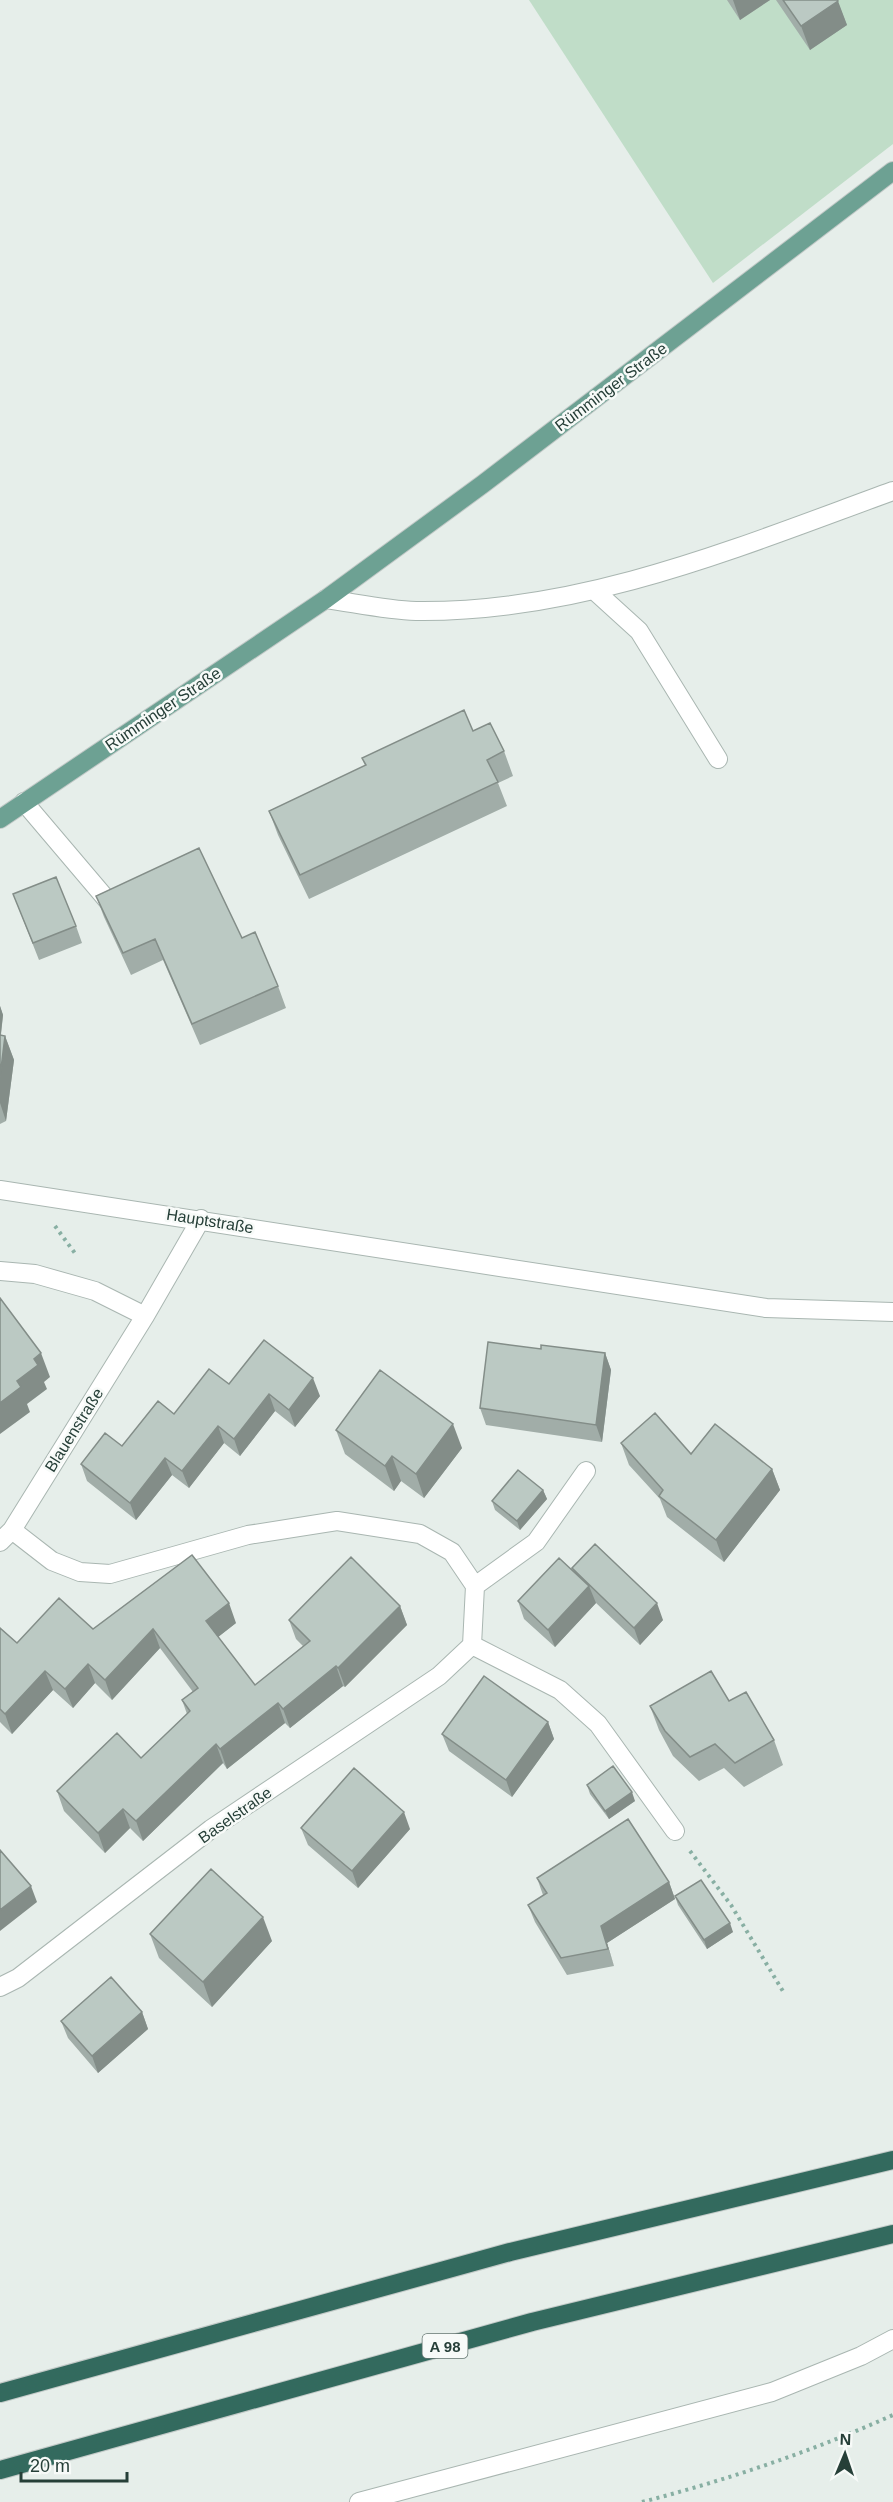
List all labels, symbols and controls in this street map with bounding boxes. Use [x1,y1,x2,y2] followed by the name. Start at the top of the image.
[552,339,670,434] street label: Rümminger Straße
[102,664,224,754] street label: Rümminger Straße
[165,1206,255,1236] street label: Hauptstraße
[42,1385,106,1475] street label: Blauenstraße
[195,1783,275,1846] street label: Baselstraße
[422,2334,468,2358] road number: A 98
[815,2424,875,2484] north arrow
[839,2431,852,2448] text: N
[21,2445,128,2483] scale bar
[30,2456,70,2476] text: 20 m

